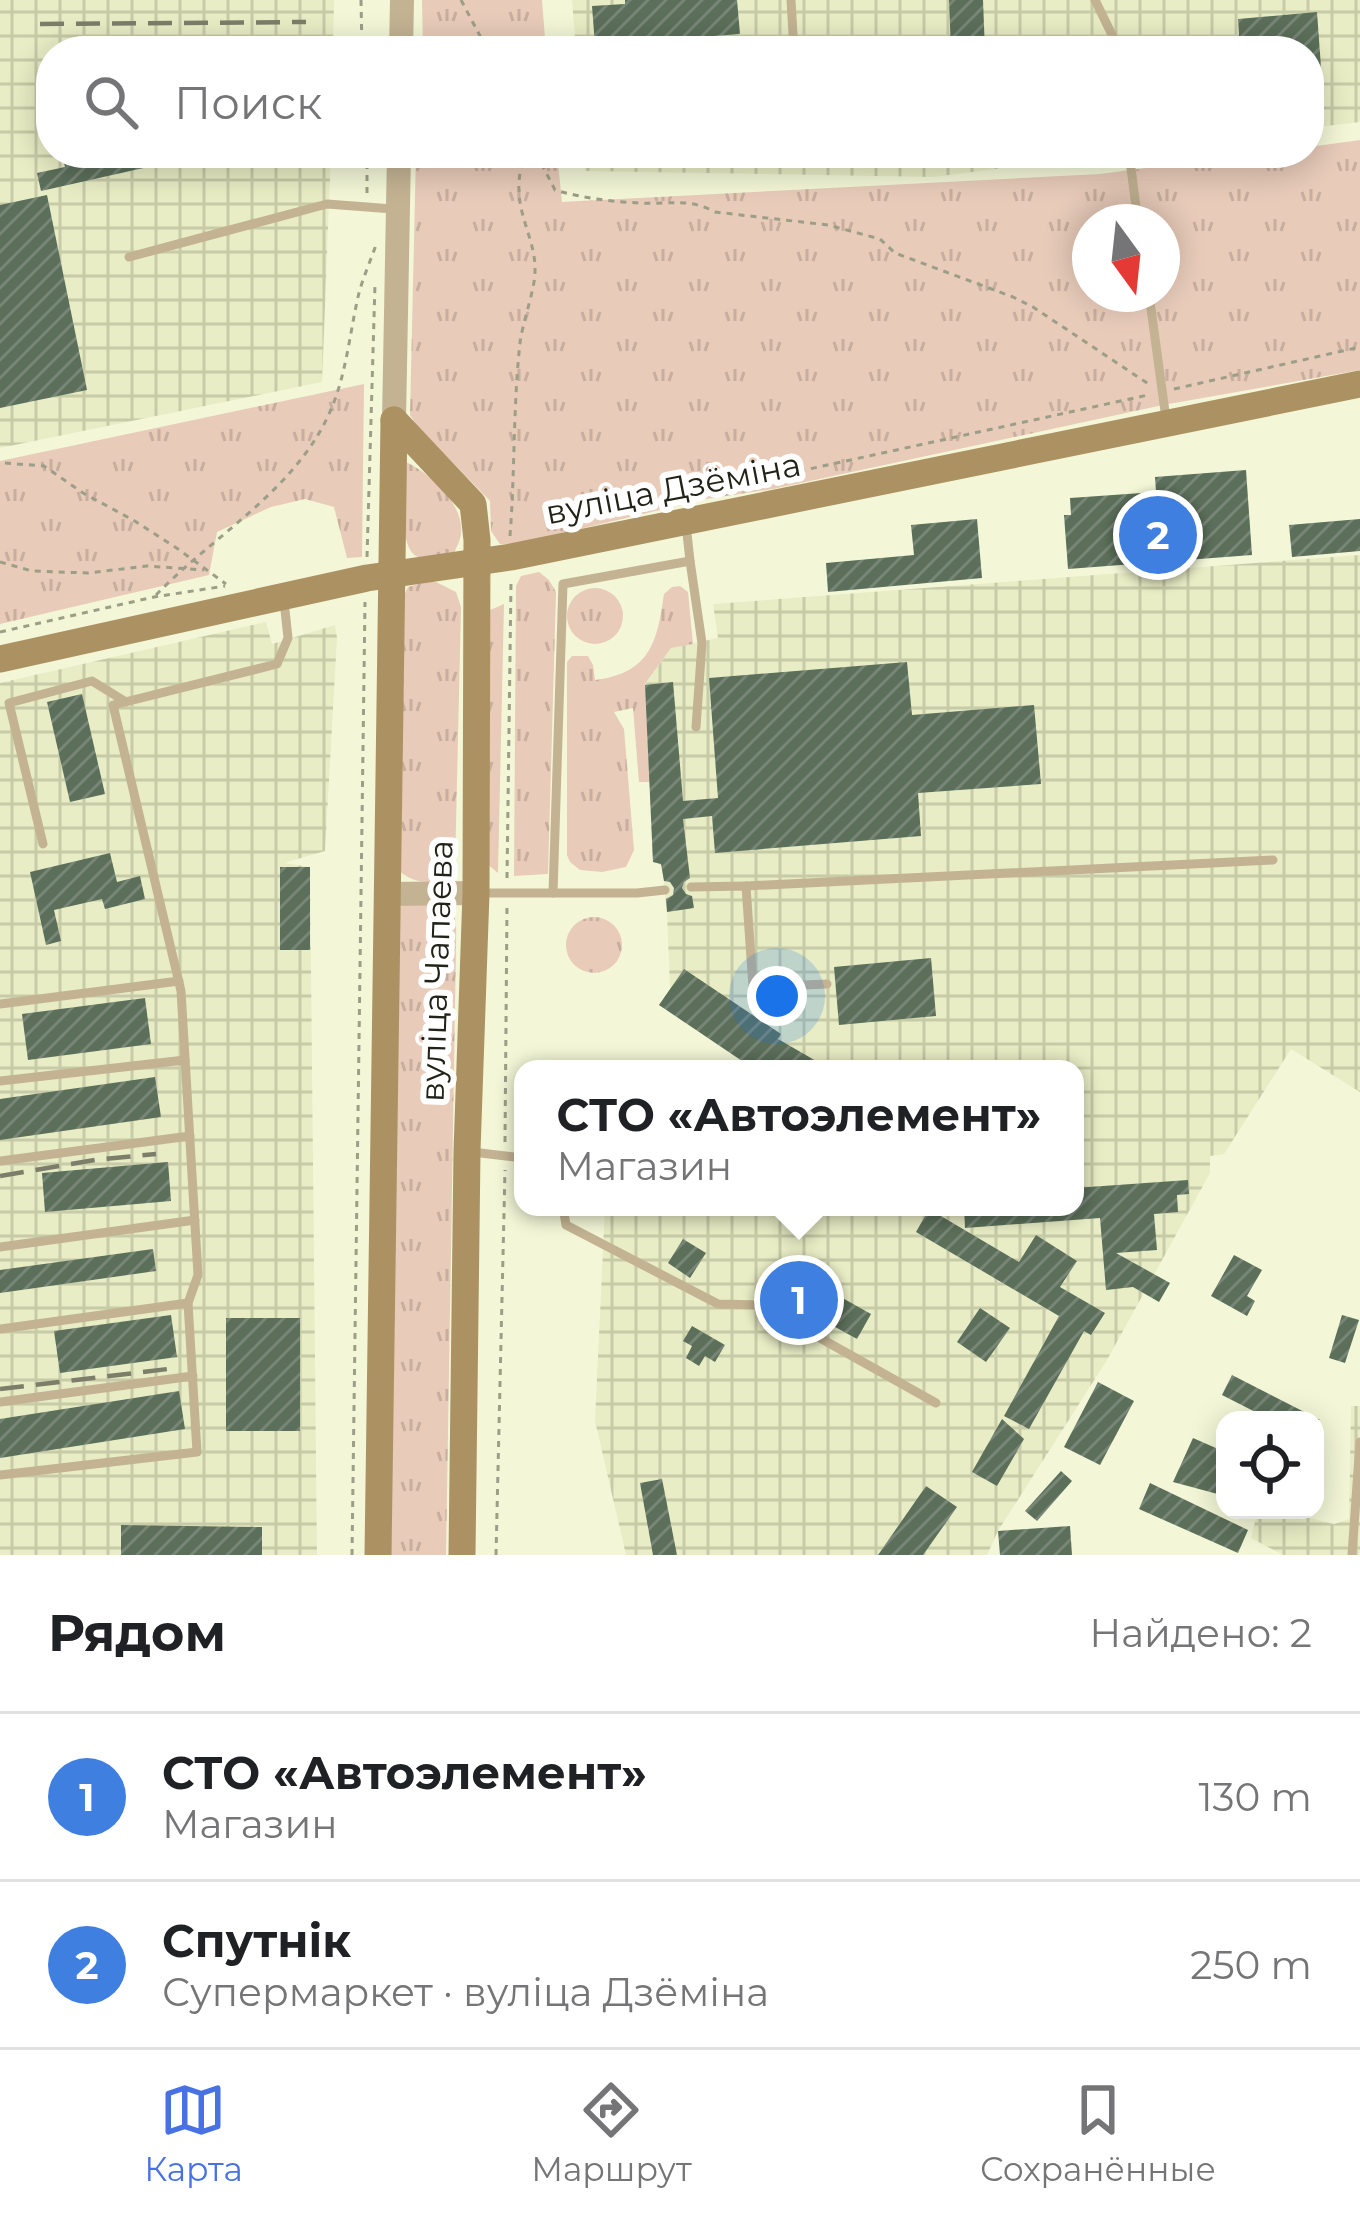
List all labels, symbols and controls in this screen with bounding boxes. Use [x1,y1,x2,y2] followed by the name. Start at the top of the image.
[36,36,1324,168] search box
[78,69,144,135] icon: search
[174,75,322,130] text: Поиск
[1072,204,1180,312] north arrow
[542,444,804,532] street label: вуліца Дзёміна
[1119,490,1197,580] pin: 2
[411,839,461,1103] street label: вуліца Чапаева
[747,966,807,1026] your location
[514,1060,1084,1216] popup
[557,1087,1041,1142] text: СТО «Автоэлемент»
[557,1142,732,1190] text: Магазин
[760,1255,838,1345] pin: 1
[1216,1411,1324,1519] map controls
[1216,1411,1324,1519] button: locate
[48,1602,226,1664] text: Рядом
[1089,1609,1312,1657] text: Найдено: 2
[162,1745,647,1800] text: СТО «Автоэлемент»
[79,1773,95,1821] text: 1
[1199,1773,1312,1821] text: 130 m
[162,1800,338,1848] text: Магазин
[162,1913,351,1968] text: Спутнік
[75,1941,99,1989] text: 2
[1190,1941,1312,1989] text: 250 m
[162,1968,769,2016] text: Супермаркет · вуліца Дзёміна
[144,2077,243,2189] tab: Карта
[531,2077,692,2189] tab: Маршрут
[980,2077,1216,2189] tab: Сохранённые

